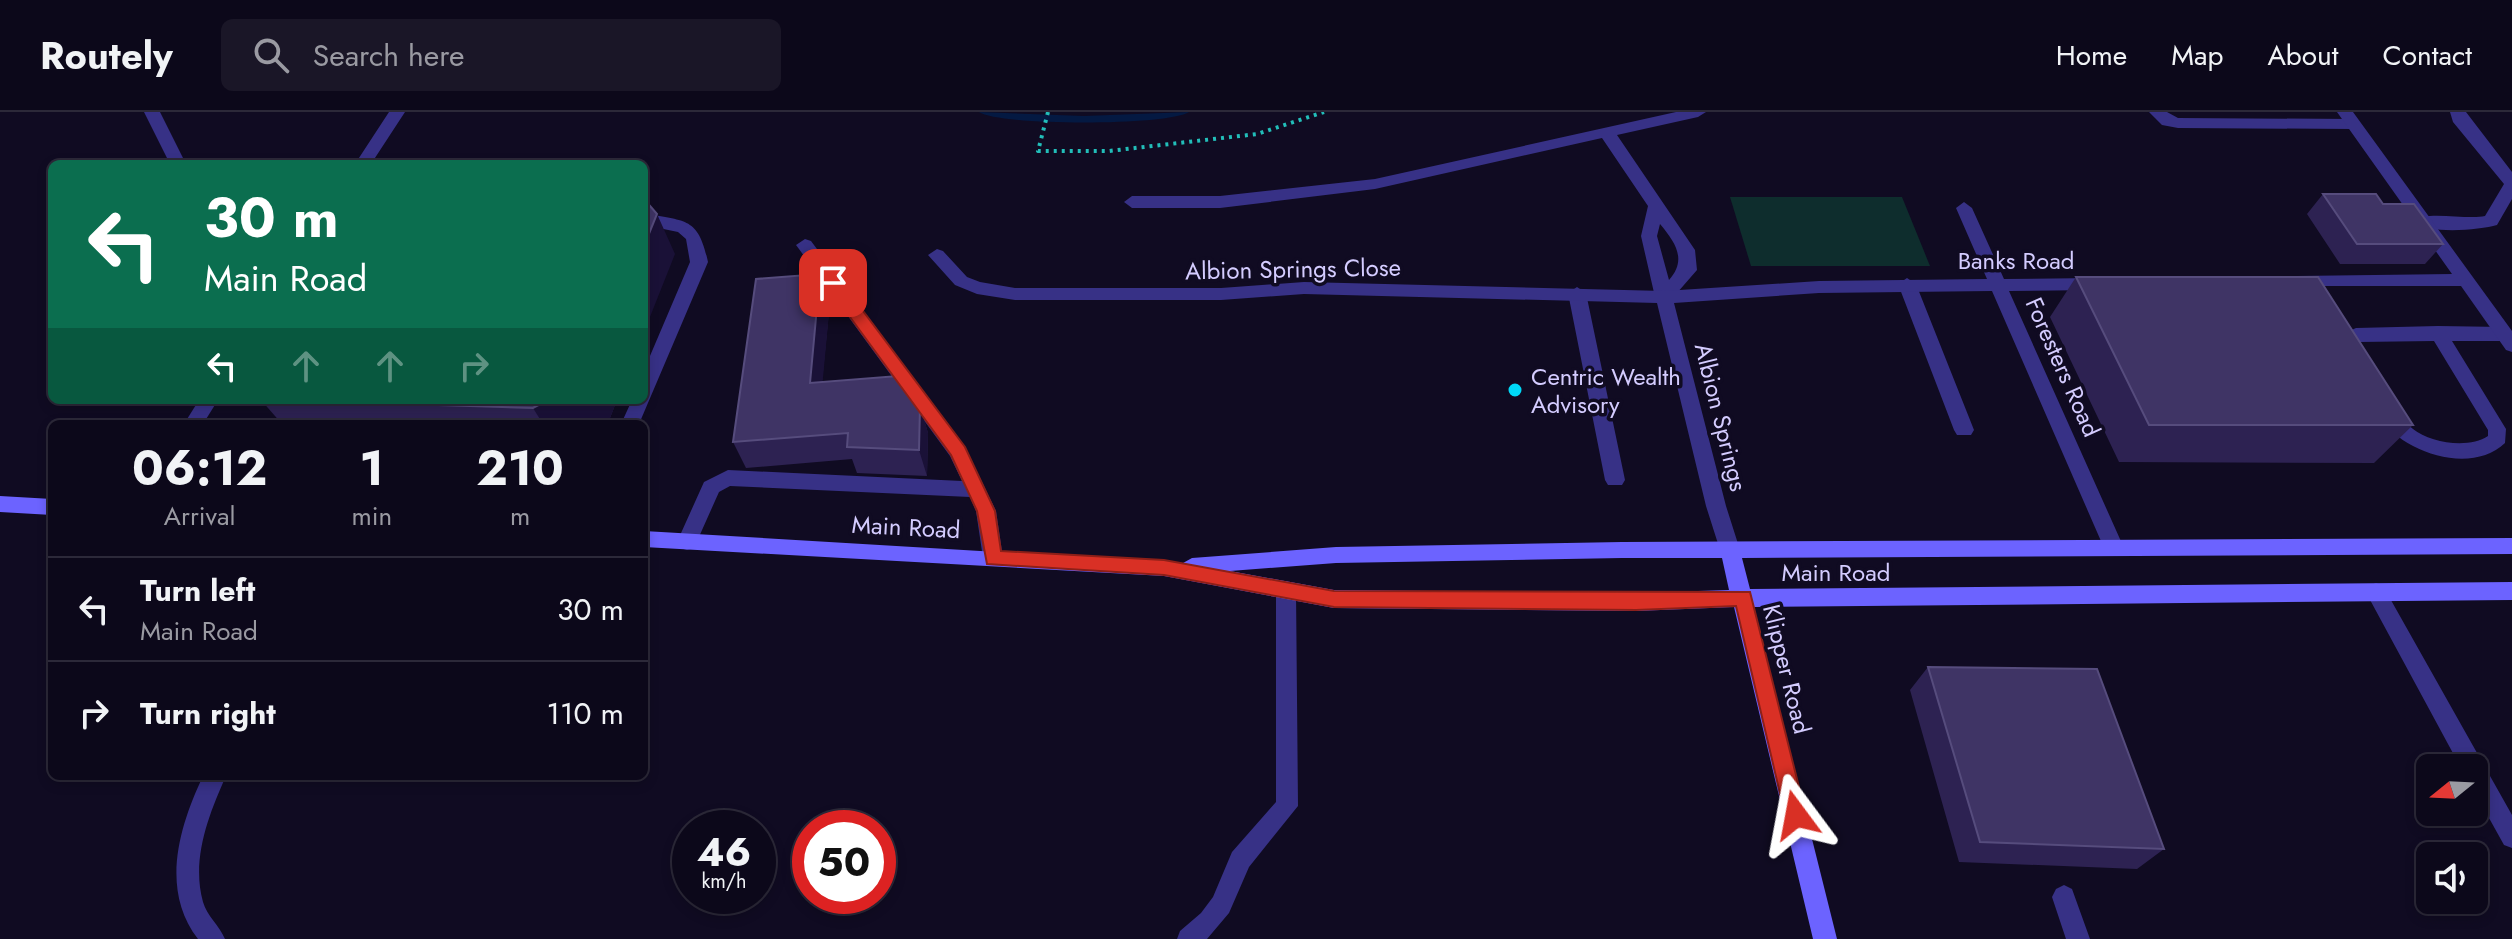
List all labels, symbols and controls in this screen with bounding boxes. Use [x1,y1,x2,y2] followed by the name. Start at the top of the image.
[221,19,781,91] search box
[40,28,173,83] text: Routely
[249,33,293,77] icon: search
[313,34,465,77] text: Search here
[2056,35,2127,76] text: Home
[2171,35,2223,76] text: Map
[2267,35,2339,76] text: About
[2383,35,2472,76] text: Contact
[204,177,339,258] text: 30 m
[72,192,176,296] icon: left
[1958,243,2074,278] street label: Banks Road
[799,249,867,317] pin
[1185,250,1401,288] street label: Albion Springs Close
[204,252,367,304] text: Main Road
[811,261,855,305] icon: arrive
[2017,292,2109,442] street label: Foresters Road
[1686,339,1756,495] street label: Albion Springs
[200,344,244,388] icon: left
[284,344,328,388] icon: ahead
[368,344,412,388] icon: ahead
[452,344,496,388] icon: right
[1531,359,1681,422] place label: Centric Wealth Advisory
[1506,381,1524,399] marker: Centric Wealth Advisory
[132,434,267,503] text: 06:12
[360,434,384,503] text: 1
[476,434,564,503] text: 210
[164,497,236,535] text: Arrival
[351,497,392,535] text: min
[510,497,530,535] text: m
[851,507,961,547] street label: Main Road
[1782,555,1890,590] street label: Main Road
[140,569,255,612] text: Turn left
[72,587,116,631] icon: left
[557,588,624,631] text: 30 m
[1754,601,1820,737] street label: Klipper Road
[140,612,258,650] text: Main Road
[72,691,116,735] icon: right
[140,692,276,735] text: Turn right
[547,692,624,735] text: 110 m
[2416,754,2488,826] north arrow
[2416,754,2488,914] map controls
[1754,773,1838,857] position arrow
[792,810,896,914] speed limit sign: 50
[697,823,751,881] text: 46
[2416,842,2488,914] button: sound
[701,867,747,896] text: km/h

